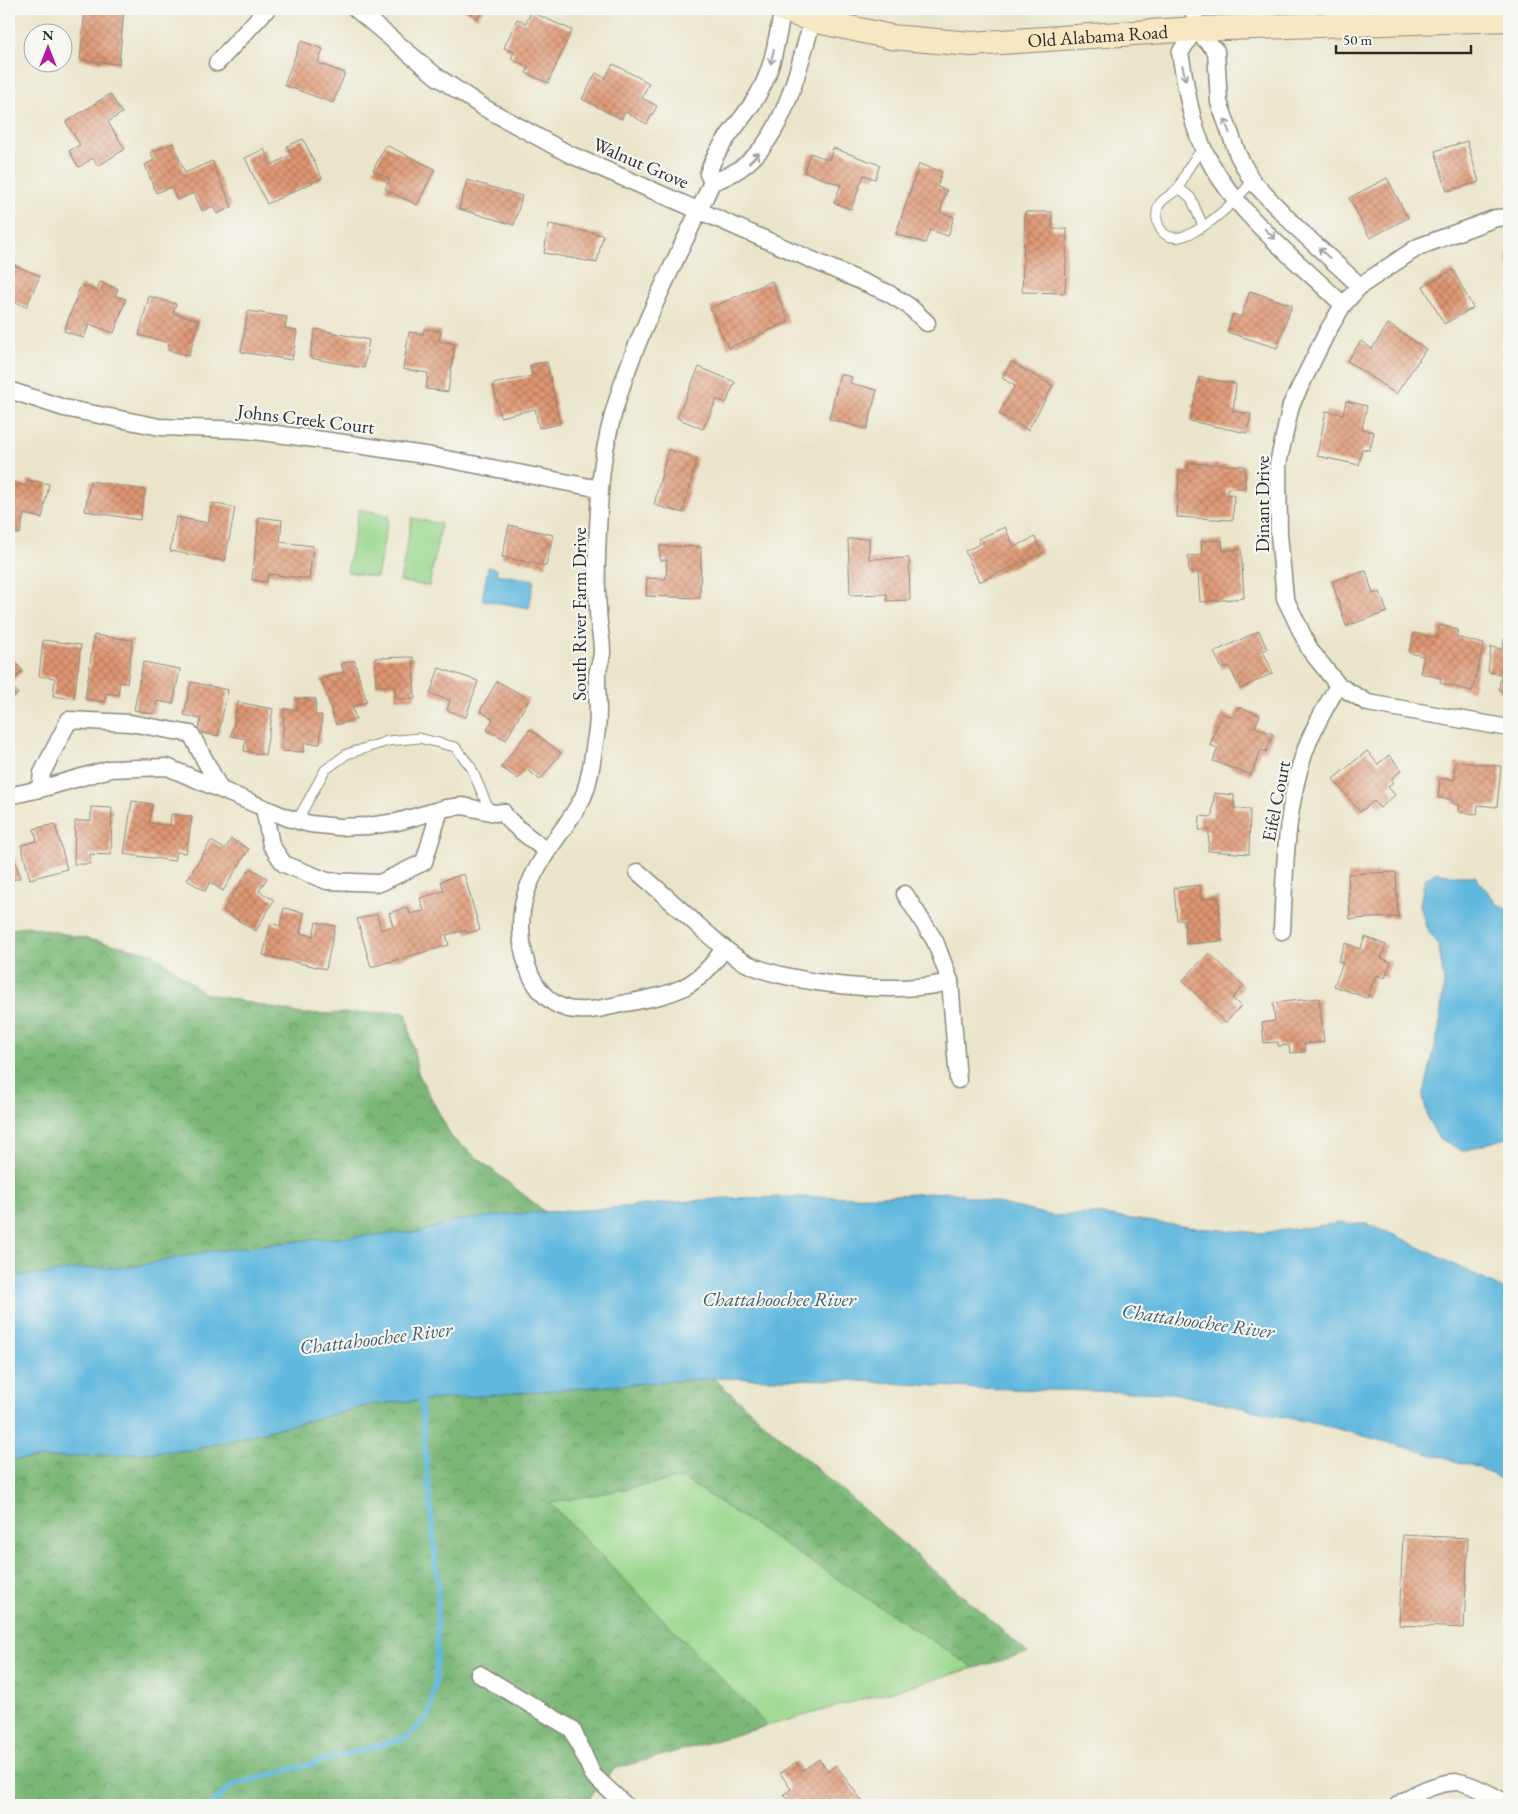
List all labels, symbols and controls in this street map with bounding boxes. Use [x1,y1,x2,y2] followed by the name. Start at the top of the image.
[1027,18,1169,53] street label: Old Alabama Road
[22,22,72,72] north arrow
[1336,22,1470,54] scale bar
[42,26,54,44] text: N
[1343,30,1372,49] text: 50 m
[767,49,776,65] one-way arrow
[1180,65,1189,81] one-way arrow
[1222,119,1231,134] one-way arrow
[589,132,693,194] street label: Walnut Grove
[747,152,760,164] one-way arrow
[1264,228,1276,240] one-way arrow
[1318,247,1331,259] one-way arrow
[234,398,376,440] street label: Johns Creek Court
[1250,456,1275,552] street label: Dinant Drive
[567,527,592,701] street label: South River Farm Drive
[1256,758,1296,844] street label: Eifel Court
[702,1286,857,1312] water label: Chattahoochee River
[1120,1297,1277,1345] water label: Chattahoochee River
[298,1316,455,1360] water label: Chattahoochee River

